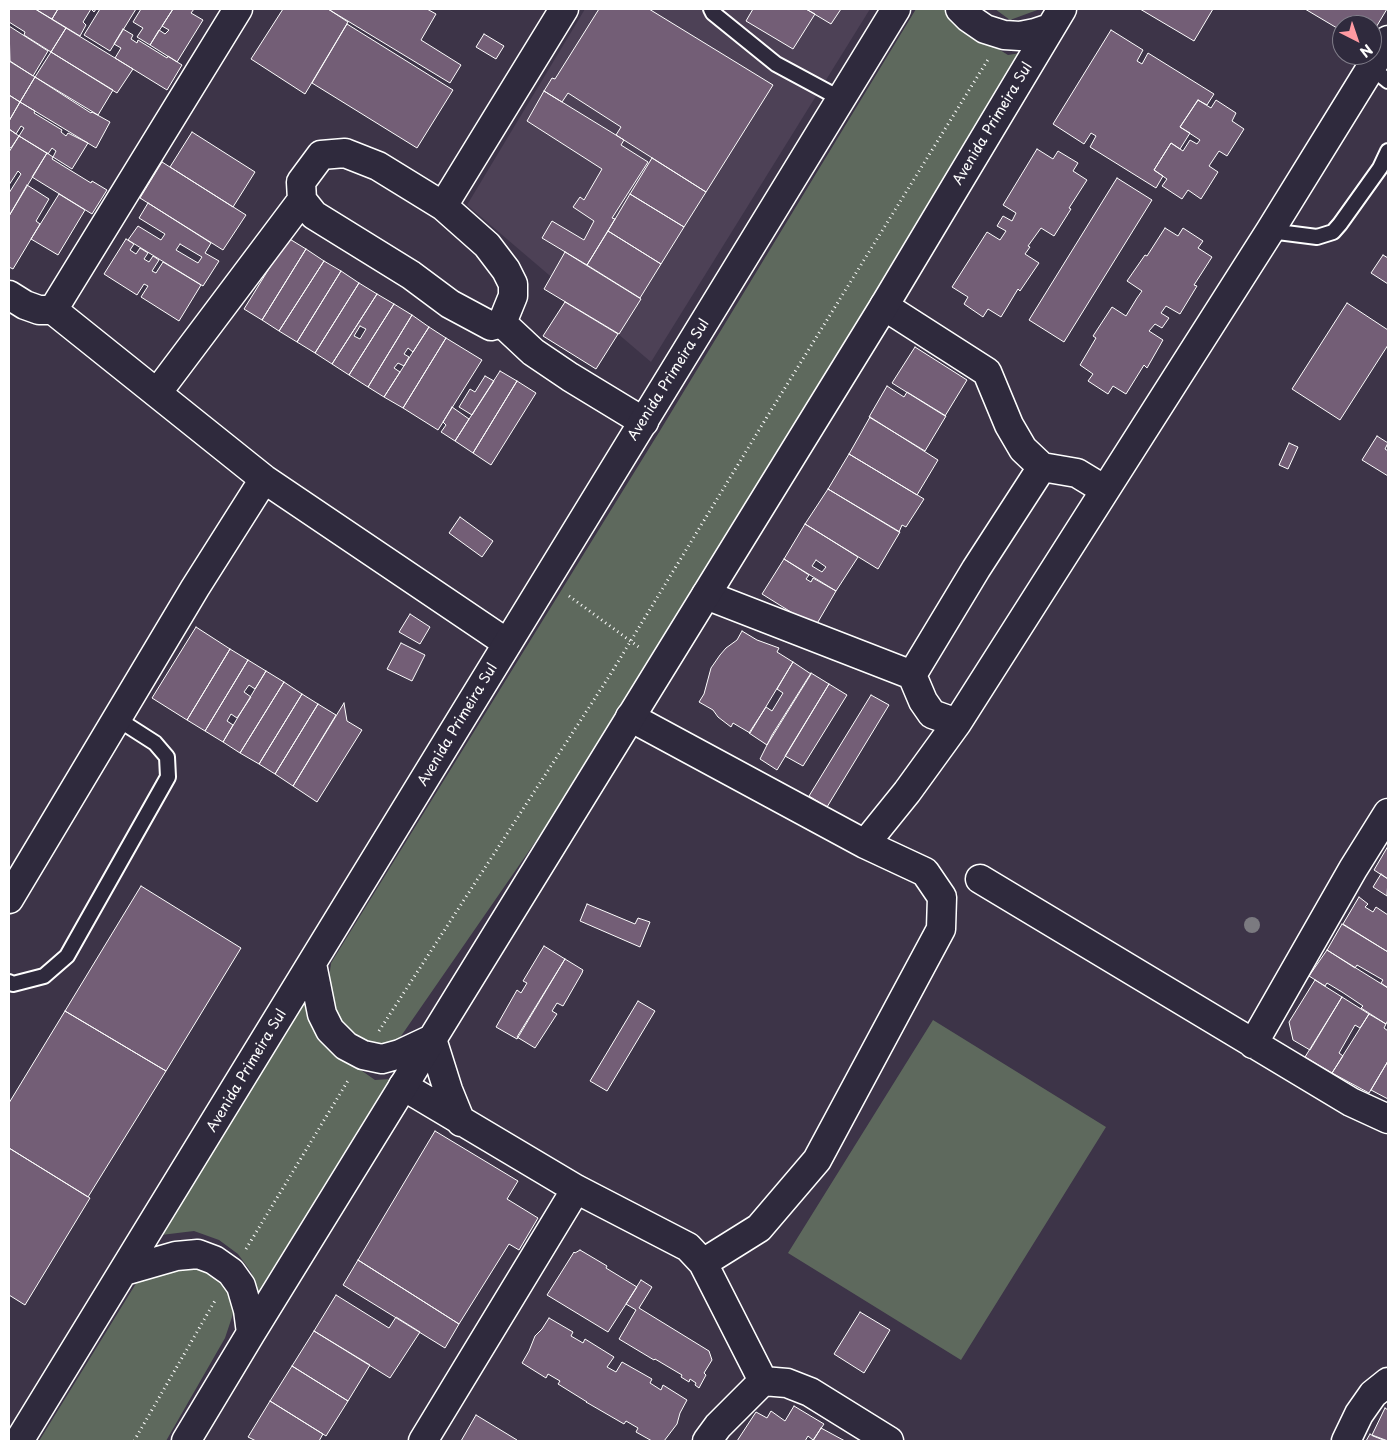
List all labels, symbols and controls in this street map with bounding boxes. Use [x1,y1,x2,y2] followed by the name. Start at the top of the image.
[1332,15,1382,65] north arrow
[1355,39,1378,63] text: N
[950,60,1036,188] street label: Avenida Primeira Sul
[625,316,713,444] street label: Avenida Primeira Sul
[415,661,501,789] street label: Avenida Primeira Sul
[204,1007,290,1135] street label: Avenida Primeira Sul

